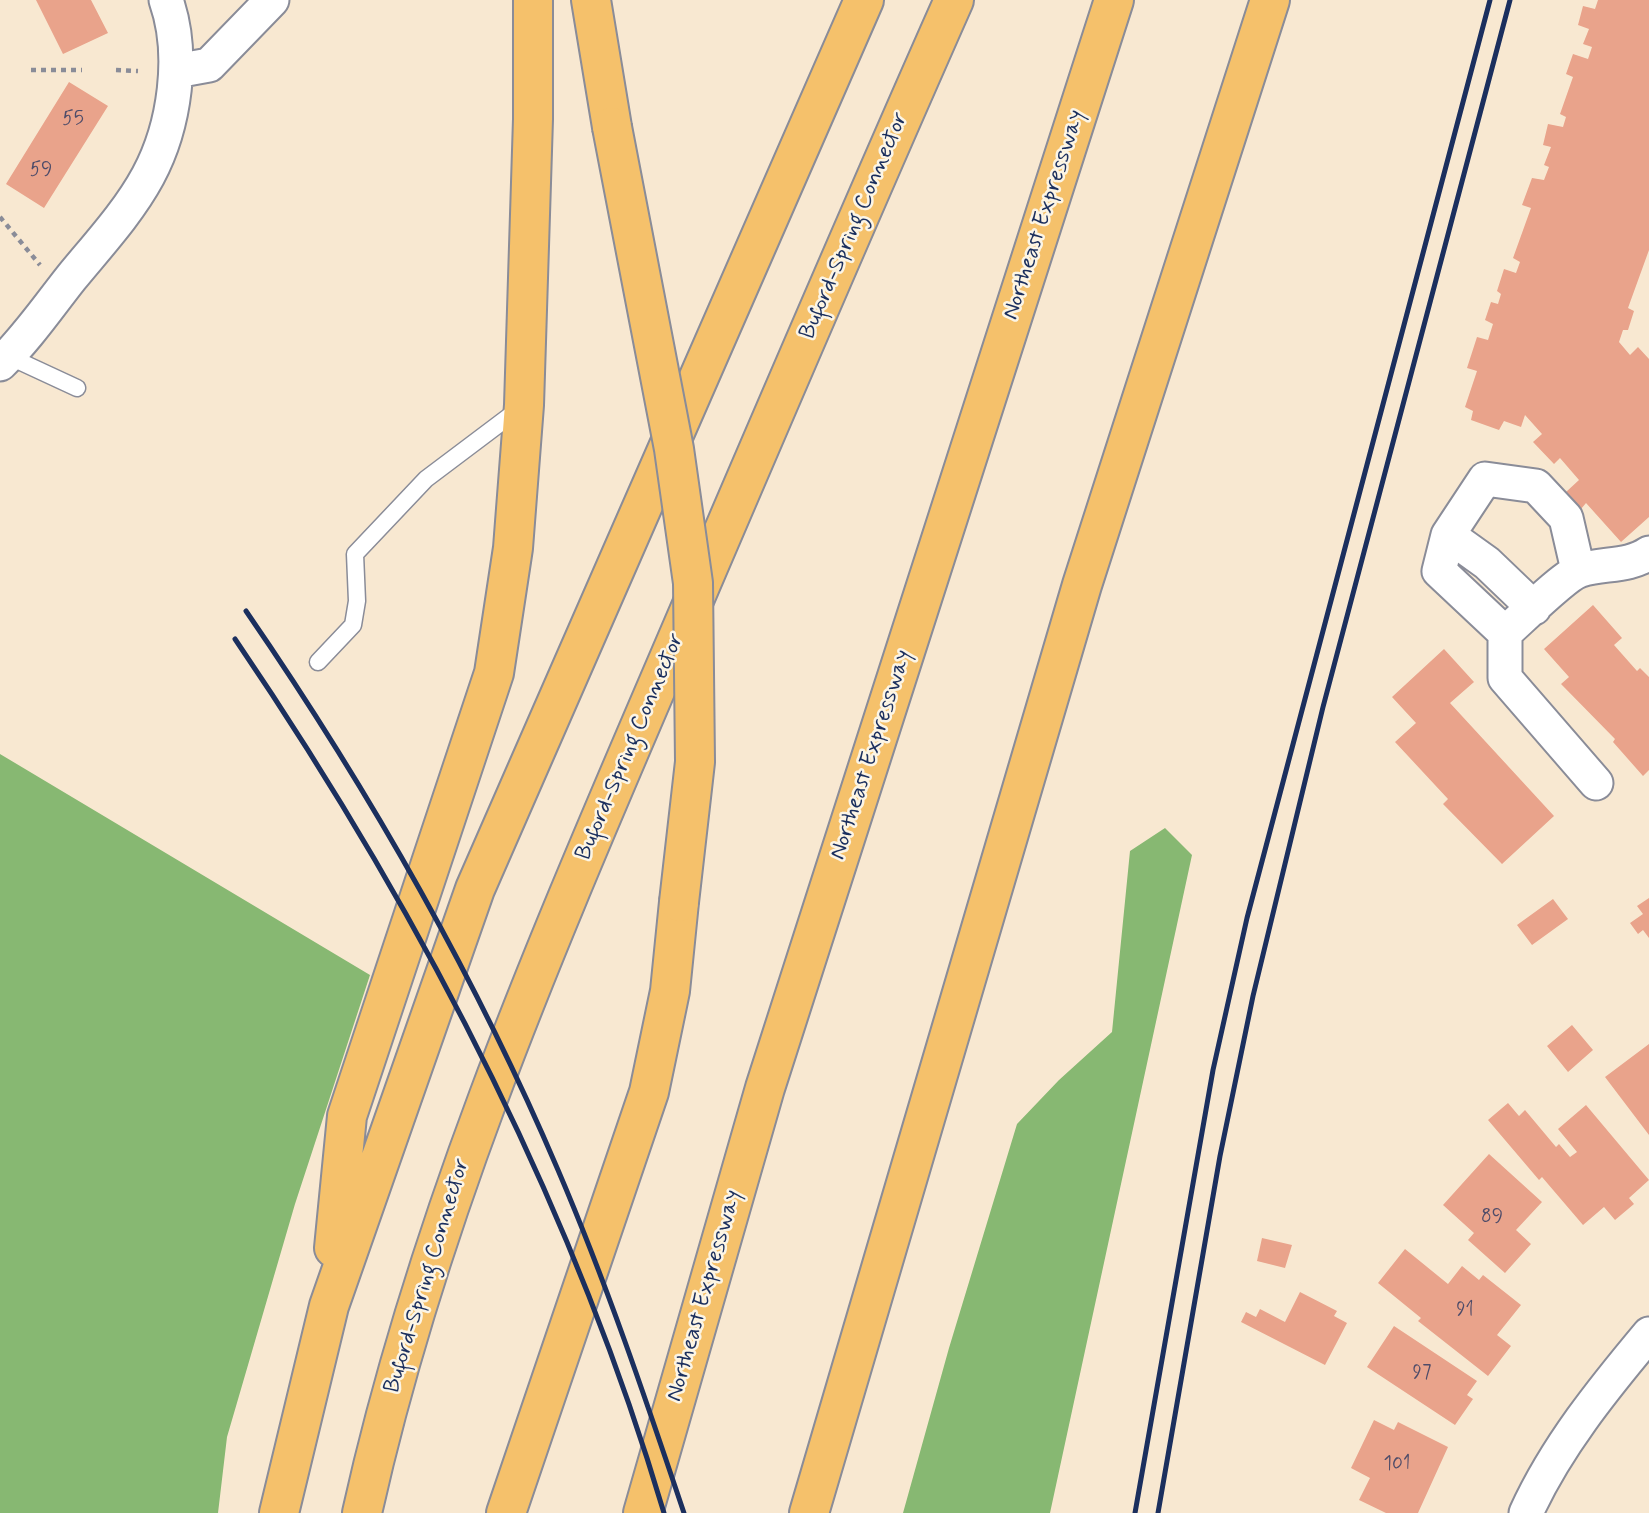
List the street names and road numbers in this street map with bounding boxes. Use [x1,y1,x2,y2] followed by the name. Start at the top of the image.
[998,107,1092,323] street label: Northeast Expressway
[795,108,915,344] street label: Buford-Spring Connector
[571,629,691,865] street label: Buford-Spring Connector
[825,647,919,863] street label: Northeast Expressway
[379,1155,477,1397] street label: Buford-Spring Connector
[662,1187,748,1405] street label: Northeast Expressway

